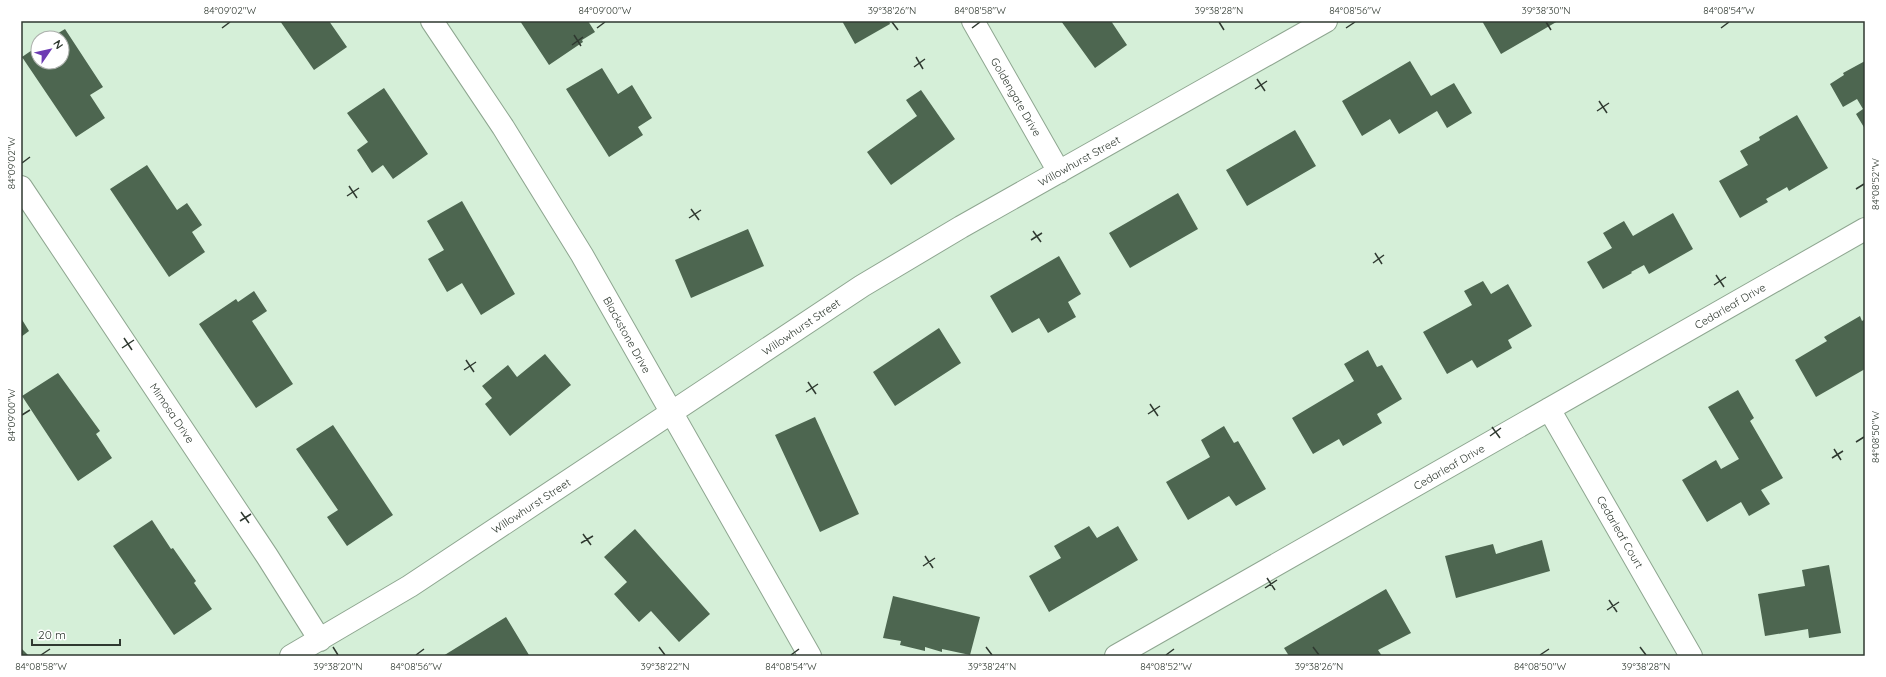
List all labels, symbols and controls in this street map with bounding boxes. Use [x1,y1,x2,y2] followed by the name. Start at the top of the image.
[204,4,257,17] text: 84°09'02"W
[579,4,632,17] text: 84°09'00"W
[868,4,916,17] text: 39°38'26"N
[954,4,1006,17] text: 84°08'58"W
[1195,4,1243,17] text: 39°38'28"N
[1329,4,1381,17] text: 84°08'56"W
[1521,4,1571,17] text: 39°38'30"N
[1703,4,1755,17] text: 84°08'54"W
[30,30,70,70] north arrow
[50,37,66,52] text: N
[988,55,1044,139] street label: Goldengate Drive
[1036,133,1123,189] street label: Willowhurst Street
[5,136,18,189] text: 84°09'02"W
[1869,158,1882,210] text: 84°08'52"W
[1692,280,1768,332] street label: Cedarleaf Drive
[600,294,654,376] street label: Blackstone Drive
[759,295,843,358] street label: Willowhurst Street
[147,380,197,446] street label: Mimosa Drive
[5,388,18,441] text: 84°09'00"W
[1869,411,1882,463] text: 84°08'50"W
[1411,441,1487,493] street label: Cedarleaf Drive
[489,475,573,537] street label: Willowhurst Street
[1594,493,1647,571] street label: Cedarleaf Court
[32,621,120,647] scale bar
[38,627,66,642] text: 20 m
[15,660,67,673] text: 84°08'58"W
[313,660,363,673] text: 39°38'20"N
[390,660,442,673] text: 84°08'56"W
[641,660,689,673] text: 39°38'22"N
[765,660,817,673] text: 84°08'54"W
[968,660,1016,673] text: 39°38'24"N
[1140,660,1192,673] text: 84°08'52"W
[1295,660,1343,673] text: 39°38'26"N
[1514,660,1566,673] text: 84°08'50"W
[1622,660,1670,673] text: 39°38'28"N

